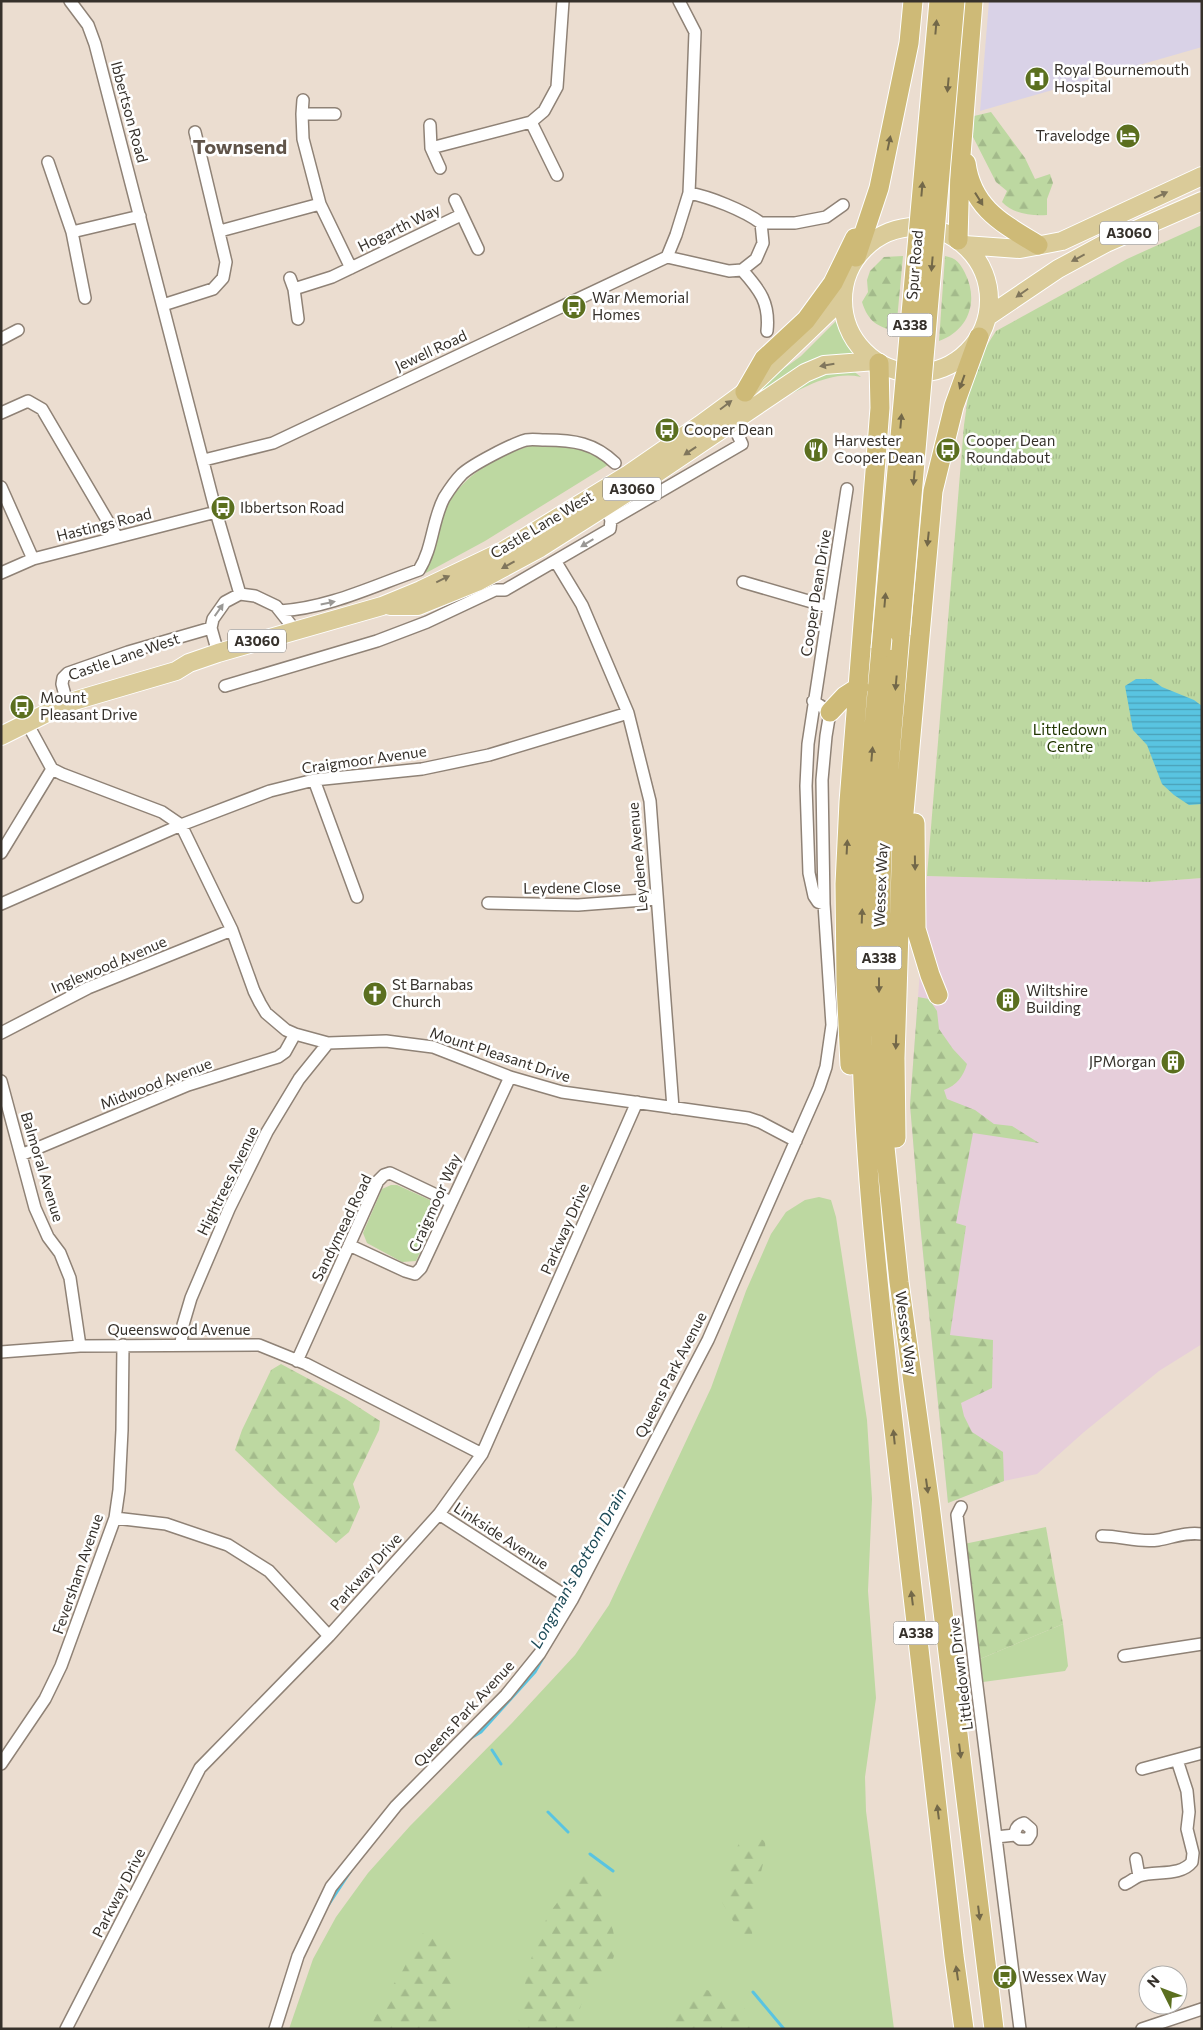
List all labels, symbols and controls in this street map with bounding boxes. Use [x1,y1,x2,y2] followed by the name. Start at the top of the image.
[932,19,940,35] one-way arrow
[108,59,152,164] street label: Ibbertson Road
[1054,60,1189,95] place label: Royal Bournemouth Hospital
[1024,66,1050,92] hospital icon: Royal Bournemouth Hospital
[944,77,952,93] one-way arrow
[1115,123,1141,149] hotel icon: Travelodge
[1035,126,1110,144] place label: Travelodge
[193,134,287,158] district label: Townsend
[885,135,893,151] one-way arrow
[918,181,926,197] one-way arrow
[1153,191,1168,199] one-way arrow
[975,193,984,206] one-way arrow
[354,199,443,255] street label: Hogarth Way
[1100,222,1158,244] road number: A3060
[902,229,926,301] street label: Spur Road
[1071,254,1085,262] one-way arrow
[928,256,936,272] one-way arrow
[592,288,689,323] place label: War Memorial Homes
[1015,288,1029,298] one-way arrow
[561,294,587,320] bus stop icon: War Memorial Homes
[888,314,932,336] road number: A338
[392,326,469,375] street label: Jewell Road
[819,362,835,370] one-way arrow
[958,375,965,390] one-way arrow
[719,400,732,411] one-way arrow
[897,413,905,429] one-way arrow
[654,417,680,443] bus stop icon: Cooper Dean
[684,420,773,438] place label: Cooper Dean
[834,431,923,466] place label: Harvester Cooper Dean
[966,431,1055,466] place label: Cooper Dean Roundabout
[803,437,829,463] restaurant icon: Harvester Cooper Dean
[935,437,961,463] bus stop icon: Cooper Dean Roundabout
[683,446,697,455] one-way arrow
[909,470,917,486] one-way arrow
[603,478,661,500] road number: A3060
[487,486,596,562] street label: Castle Lane West
[210,495,236,521] bus stop icon: Ibbertson Road
[240,498,344,516] place label: Ibbertson Road
[54,504,153,545] street label: Hastings Road
[796,528,834,658] street label: Cooper Dean Drive
[924,531,932,547] one-way arrow
[580,539,593,548] one-way arrow
[502,561,515,570] one-way arrow
[436,575,450,583] one-way arrow
[881,592,889,608] one-way arrow
[321,599,336,607] one-way arrow
[214,604,224,617] one-way arrow
[66,629,182,684] street label: Castle Lane West
[228,630,286,652] road number: A3060
[892,675,900,691] one-way arrow
[40,688,138,723] place label: Mount Pleasant Drive
[9,694,35,720] bus stop icon: Mount Pleasant Drive
[1033,720,1107,755] park label: Littledown Centre
[300,741,428,777] street label: Craigmoor Avenue
[868,745,876,761] one-way arrow
[623,802,651,913] street label: Leydene Avenue
[844,839,852,855] one-way arrow
[870,842,890,928] street label: Wessex Way
[912,855,920,871] one-way arrow
[523,877,621,897] street label: Leydene Close
[859,907,867,923] one-way arrow
[48,932,169,997] street label: Inglewood Avenue
[856,946,902,970] road number: A338
[392,975,473,1010] place label: St Barnabas Church
[875,977,883,993] one-way arrow
[362,981,388,1007] church icon: St Barnabas Church
[1026,981,1088,1016] place label: Wiltshire Building
[995,987,1021,1013] building icon: Wiltshire Building
[428,1023,573,1085] street label: Mount Pleasant Drive
[892,1034,900,1050] one-way arrow
[1160,1049,1186,1075] building icon: JPMorgan
[1089,1052,1156,1070] place label: JPMorgan
[97,1053,214,1113] street label: Midwood Avenue
[18,1110,68,1224] street label: Balmoral Avenue
[193,1123,261,1238] street label: Hightrees Avenue
[404,1150,464,1255] street label: Craigmoor Way
[307,1171,375,1284] street label: Sandymead Road
[536,1180,592,1277] street label: Parkway Drive
[892,1290,922,1376] street label: Wessex Way
[631,1308,710,1441] street label: Queens Park Avenue
[108,1320,251,1338] street label: Queenswood Avenue
[890,1428,898,1444] one-way arrow
[924,1478,932,1494] one-way arrow
[525,1484,630,1651] water label: Longman's Bottom Drain
[451,1498,552,1573] street label: Linkside Avenue
[48,1511,106,1636] street label: Feversham Avenue
[326,1529,405,1614] street label: Parkway Drive
[908,1590,916,1606] one-way arrow
[944,1617,976,1732] street label: Littledown Drive
[894,1622,938,1645] road number: A338
[409,1656,517,1770] street label: Queens Park Avenue
[956,1744,964,1760] one-way arrow
[934,1803,942,1819] one-way arrow
[88,1845,148,1940] street label: Parkway Drive
[976,1905,984,1921] one-way arrow
[992,1964,1018,1990] bus stop icon: Wessex Way
[952,1965,960,1981] one-way arrow
[1138,1965,1188,2015] north arrow
[1022,1967,1107,1985] place label: Wessex Way
[1143,1971,1163,1991] text: N

